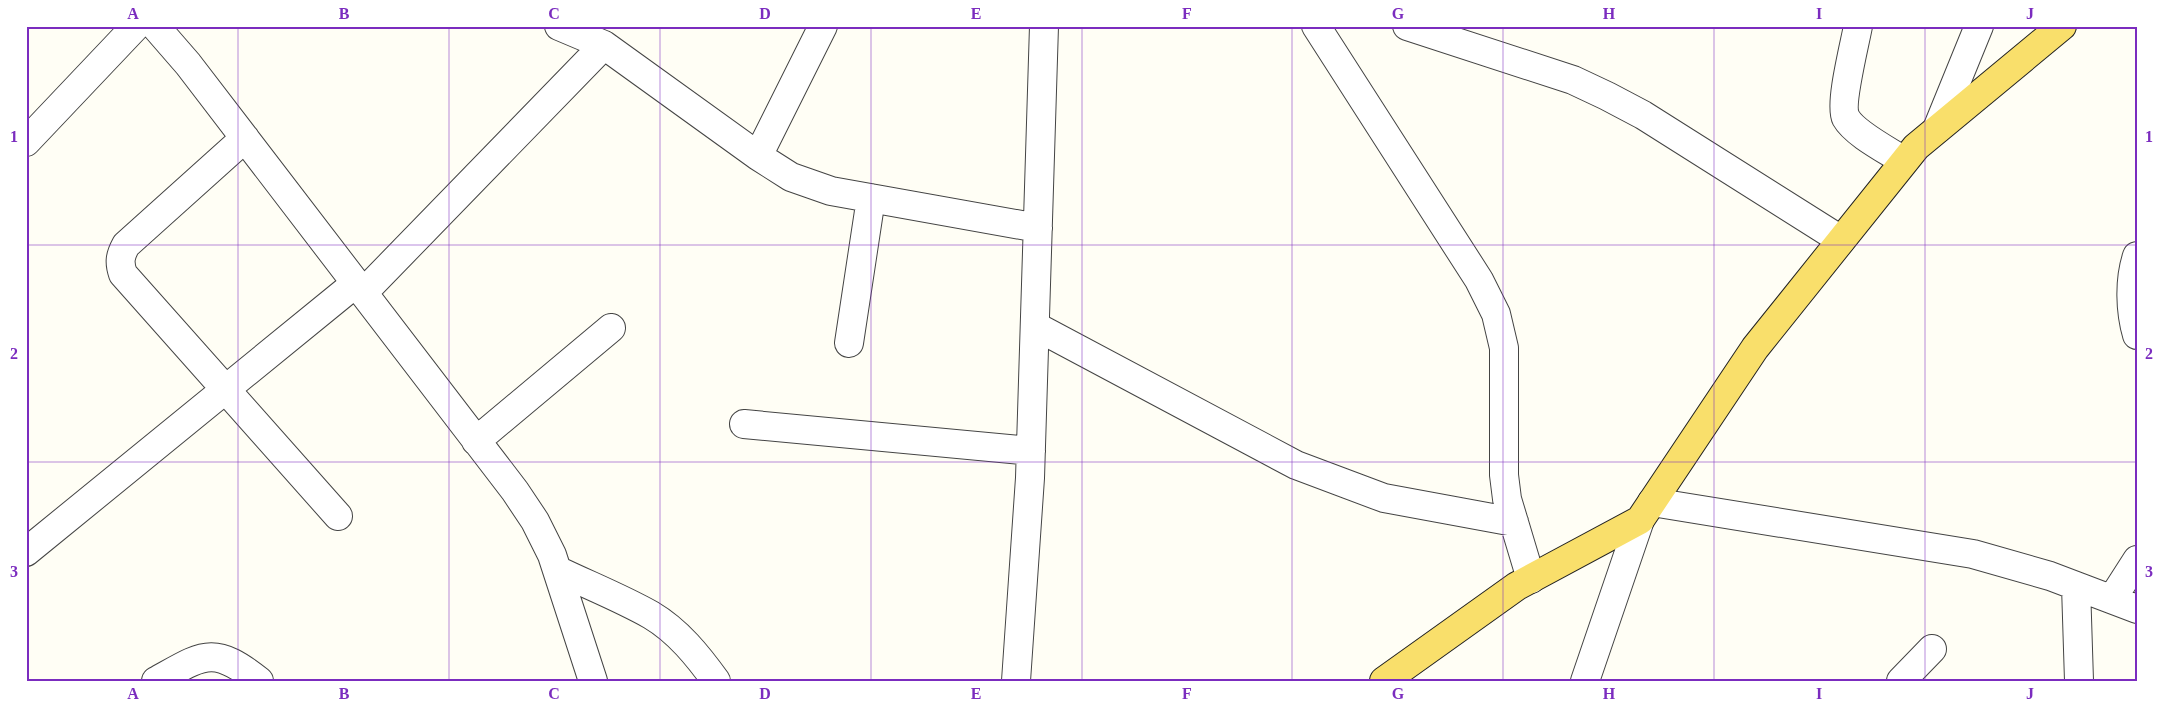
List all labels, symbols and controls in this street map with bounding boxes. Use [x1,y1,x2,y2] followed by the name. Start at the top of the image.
[127,5,139,22] text: A
[339,5,350,22] text: B
[548,5,560,22] text: C
[759,5,771,22] text: D
[971,5,981,22] text: E
[1182,5,1192,22] text: F
[1392,5,1405,22] text: G
[1603,5,1616,22] text: H
[1816,5,1822,22] text: I
[2026,5,2034,22] text: J
[10,128,18,145] text: 1
[2145,128,2153,145] text: 1
[10,345,18,362] text: 2
[2145,345,2153,362] text: 2
[10,563,18,580] text: 3
[2145,563,2153,580] text: 3
[127,685,139,702] text: A
[339,685,350,702] text: B
[548,685,560,702] text: C
[759,685,771,702] text: D
[971,685,981,702] text: E
[1182,685,1192,702] text: F
[1392,685,1405,702] text: G
[1603,685,1616,702] text: H
[1816,685,1822,702] text: I
[2026,685,2034,702] text: J

